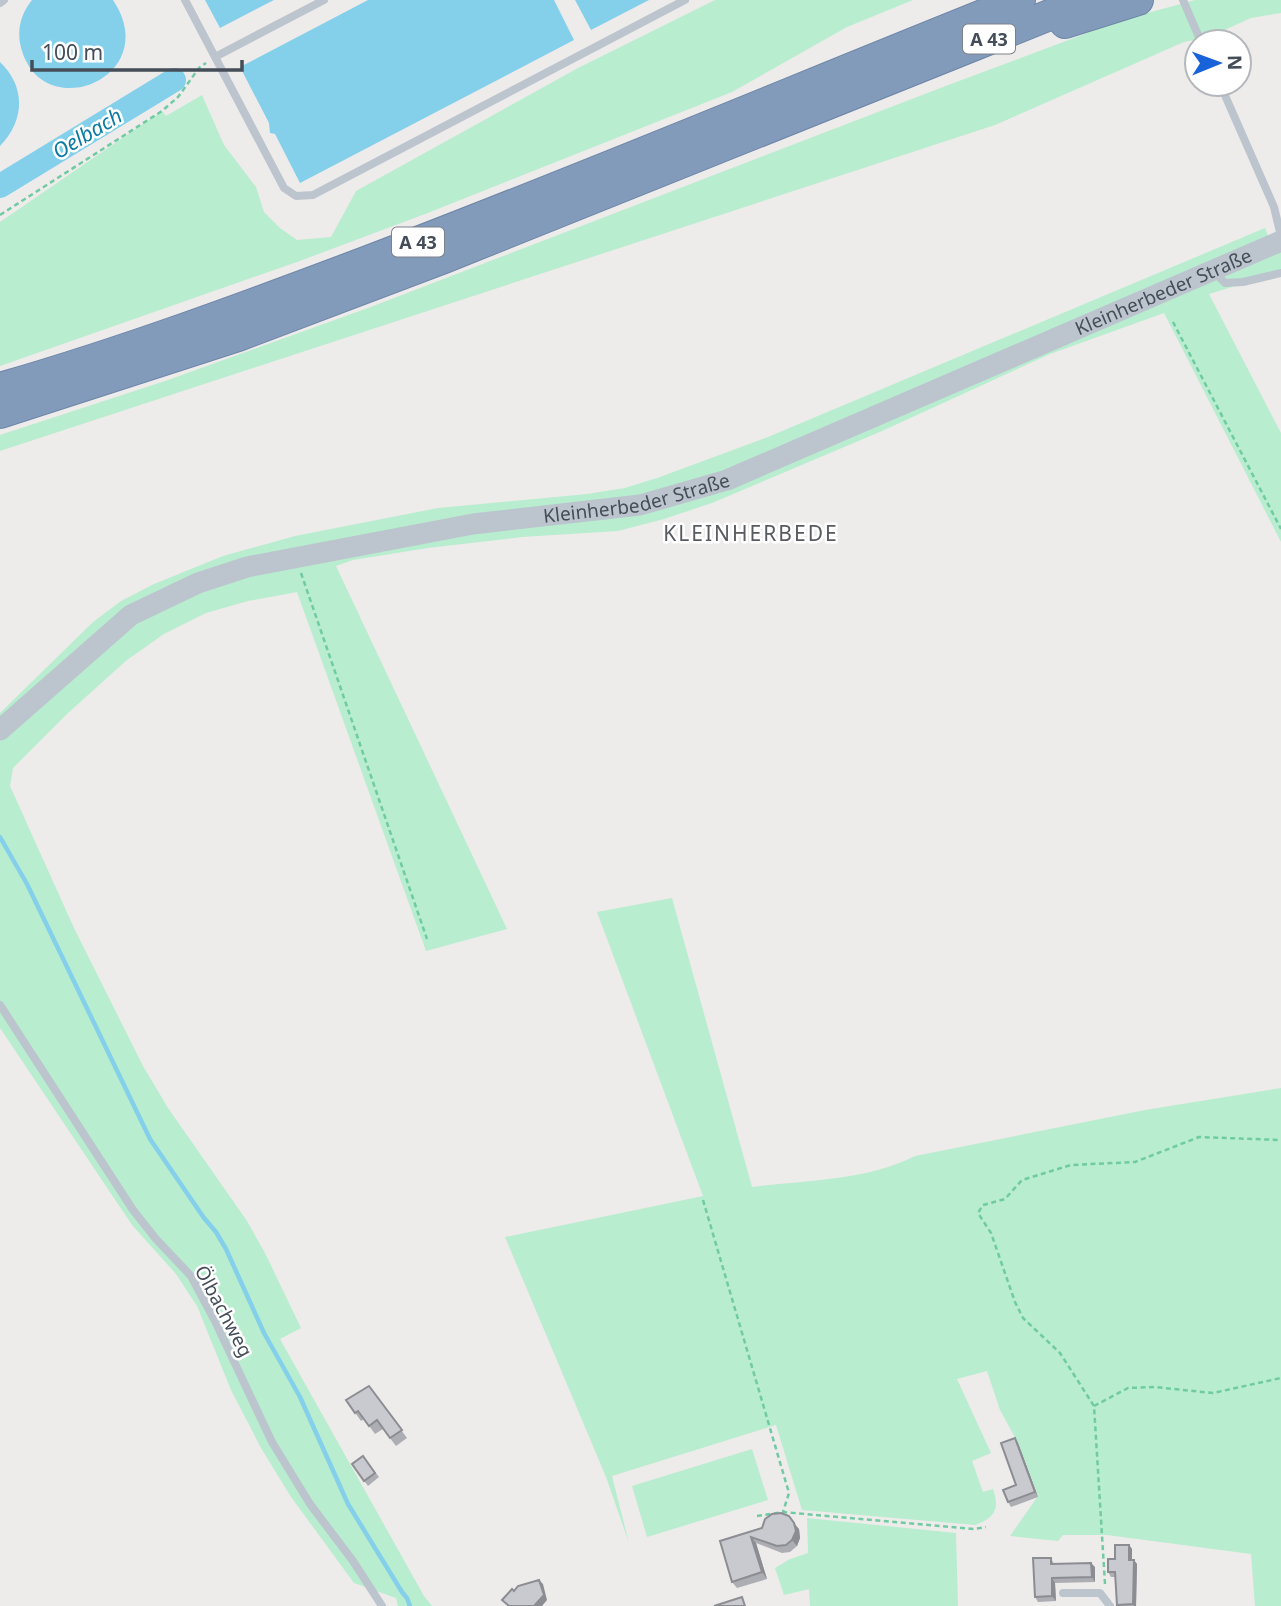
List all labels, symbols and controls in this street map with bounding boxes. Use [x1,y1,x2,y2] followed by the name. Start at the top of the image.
[963,24,1015,54] road number: A 43
[32,28,242,72] scale bar
[1183,28,1253,98] north arrow
[42,38,103,66] text: 100 m
[1222,55,1248,71] text: N
[47,101,127,165] water label: Oelbach
[392,228,444,256] road number: A 43
[1071,242,1256,341] street label: Kleinherbeder Straße
[542,467,733,529] street label: Kleinherbeder Straße
[663,519,839,547] district label: KLEINHERBEDE
[189,1261,259,1361] street label: Ölbachweg

